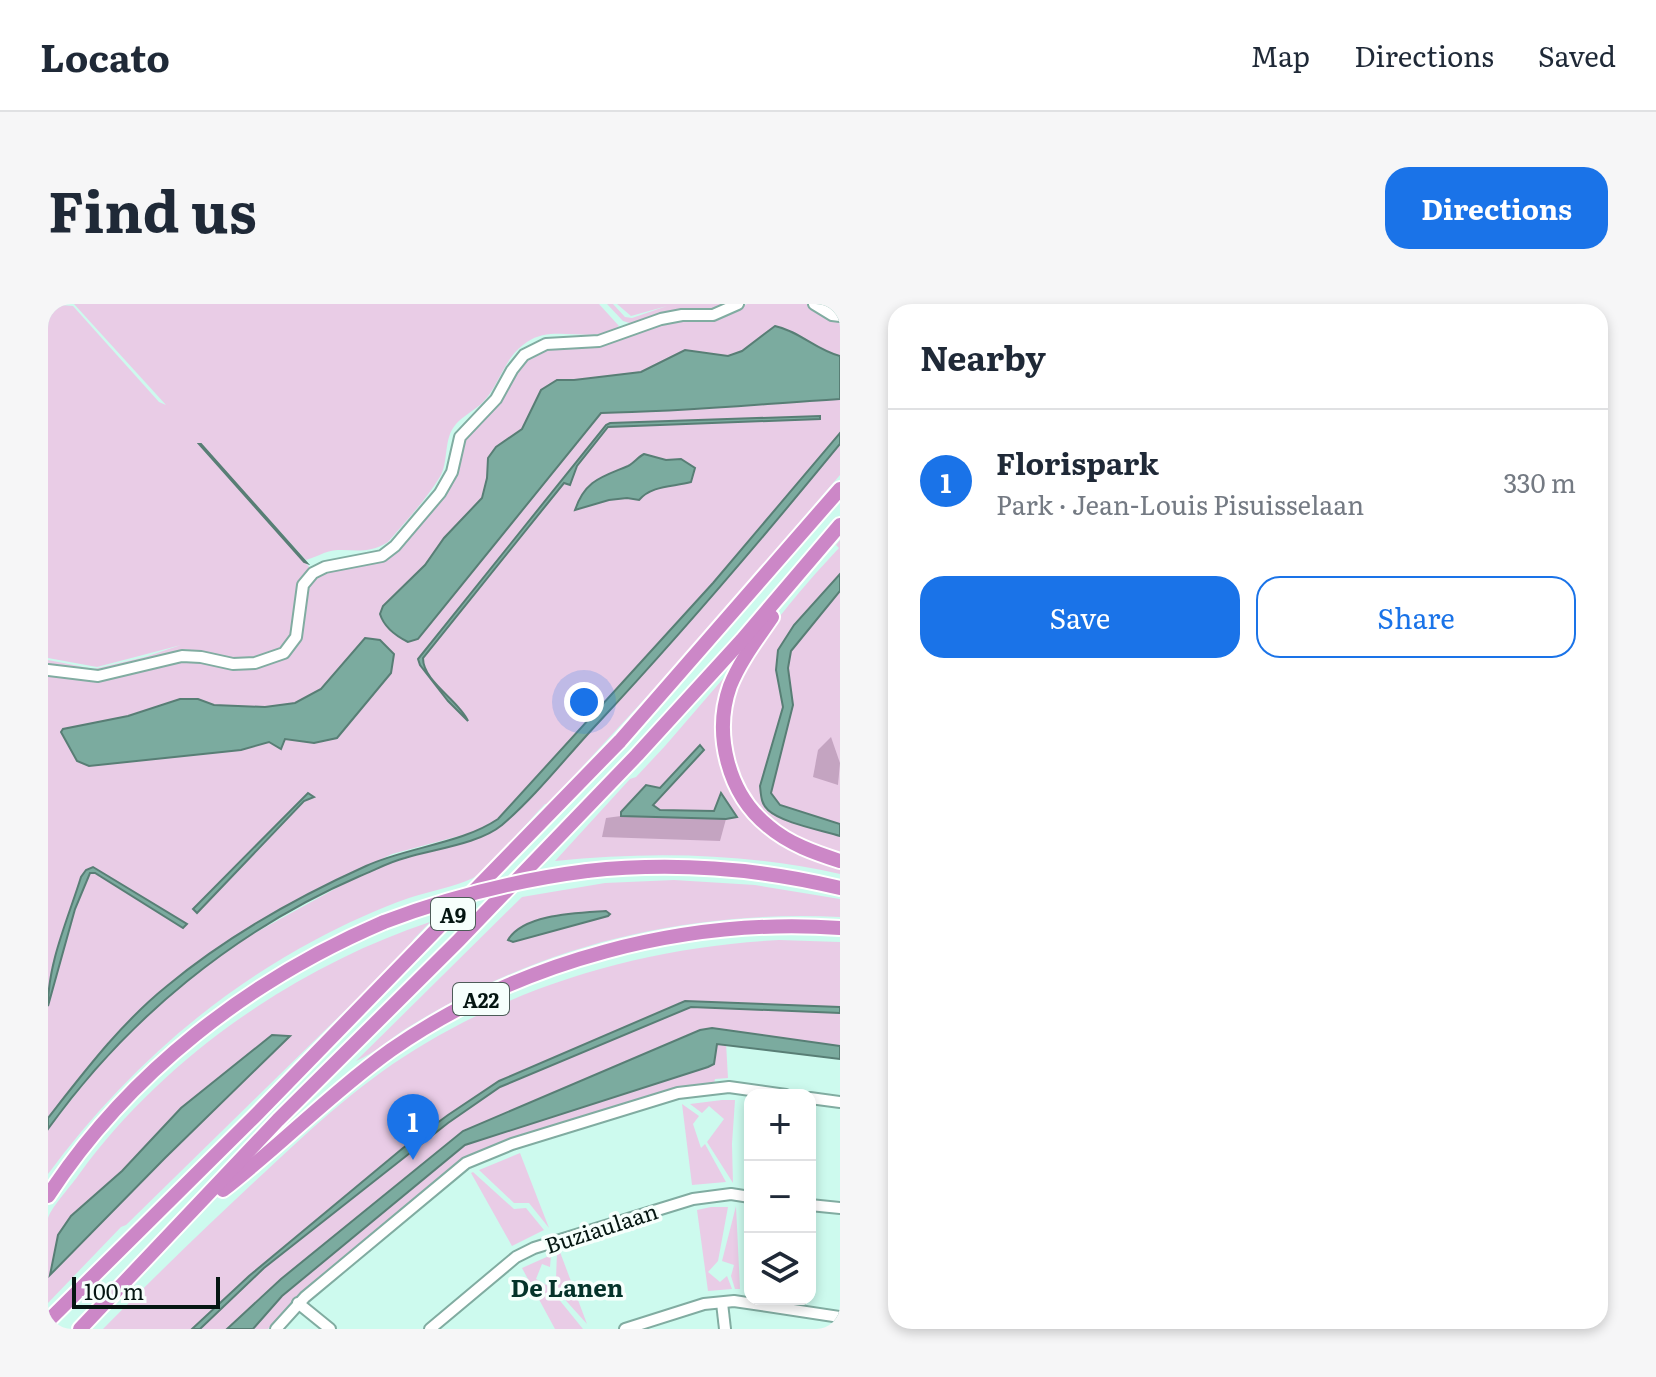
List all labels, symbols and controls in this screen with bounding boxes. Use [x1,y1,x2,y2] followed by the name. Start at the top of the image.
[40,27,170,84] text: Locato
[1251,34,1310,76] text: Map
[1354,34,1494,76] text: Directions
[1538,34,1616,76] text: Saved
[48,167,257,250] text: Find us
[1385,167,1608,249] button: Directions
[920,331,1046,381] text: Nearby
[996,440,1159,484] text: Florispark
[941,462,951,501] text: 1
[1503,462,1576,501] text: 330 m
[996,484,1364,523] text: Park · Jean-Louis Pisuisselaan
[920,576,1240,658] button: Save
[1256,576,1576,658] button: Share
[564,682,604,722] your location
[431,898,475,930] road number: A9
[453,983,509,1015] road number: A22
[744,1089,816,1305] map controls
[744,1089,816,1161] button: +
[387,1094,439,1160] pin: 1
[744,1161,816,1233] button: −
[540,1193,662,1261] street label: Buziaulaan
[744,1233,816,1305] button: layers
[511,1269,624,1304] district label: De Lanen
[72,1273,220,1309] scale bar
[84,1274,144,1307] text: 100 m

